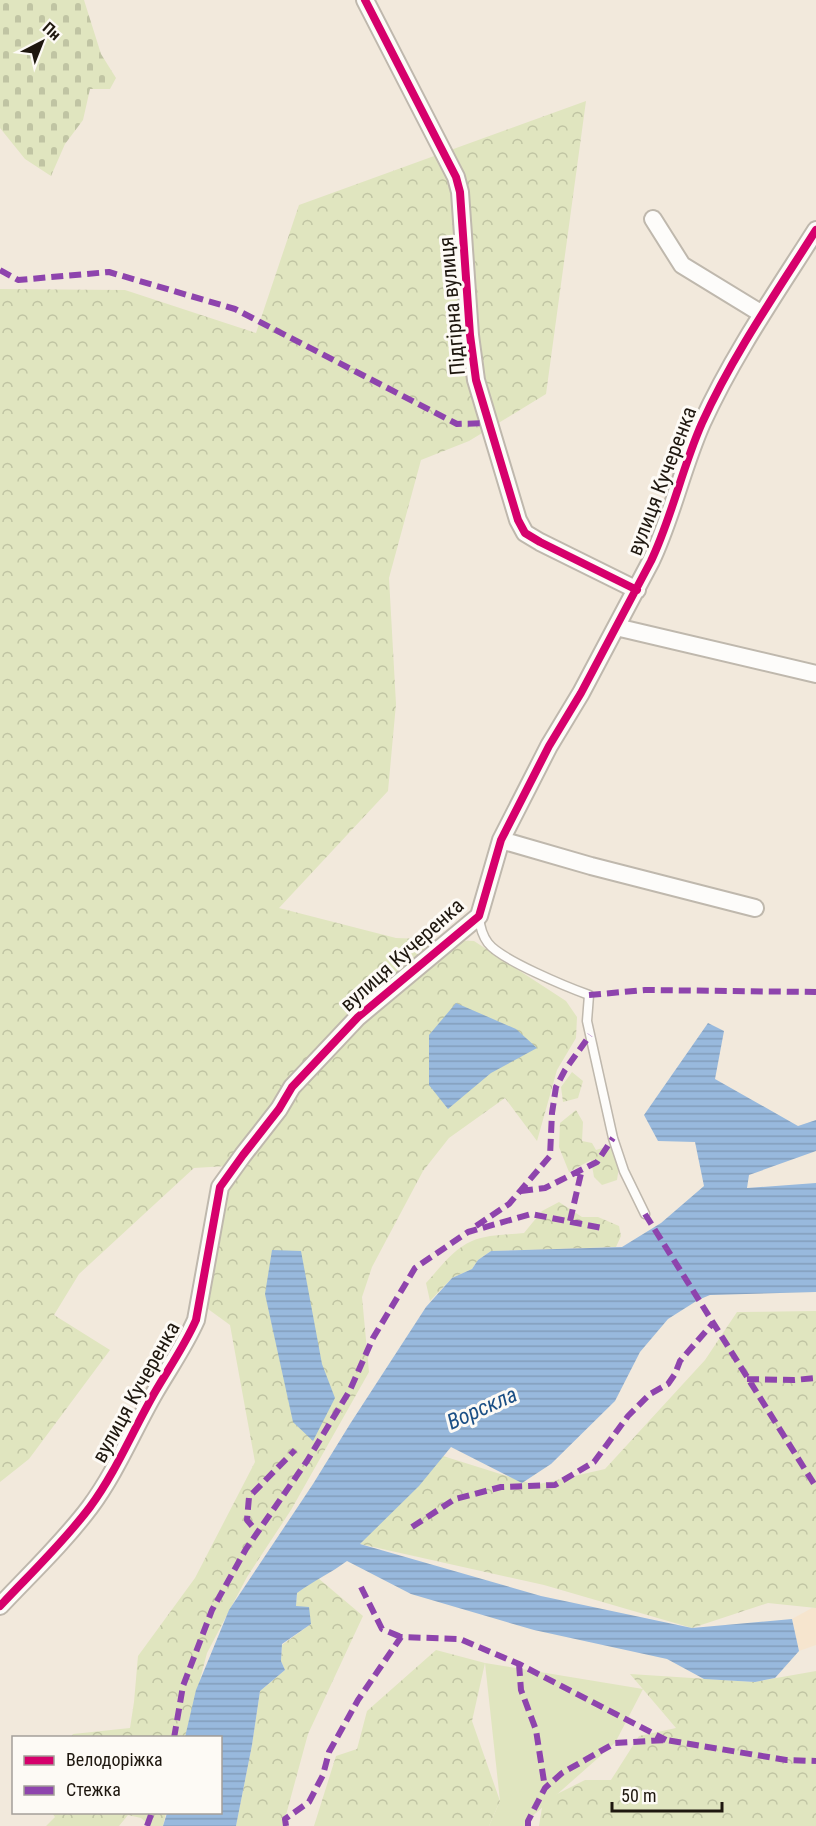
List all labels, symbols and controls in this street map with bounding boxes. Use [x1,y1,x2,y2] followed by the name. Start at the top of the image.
[12,12,72,72] north arrow
[39,18,65,44] text: Пн
[434,236,470,376] street label: Підгірна вулиця
[623,403,701,559] street label: вулиця Кучеренка
[336,893,468,1017] street label: вулиця Кучеренка
[87,1317,185,1467] street label: вулиця Кучеренка
[443,1382,521,1434] water label: Ворскла
[12,1736,222,1814] legend
[66,1749,163,1770] text: Велодоріжка
[612,1775,722,1813] scale bar
[66,1779,121,1800] text: Стежка
[621,1785,656,1806] text: 50 m

